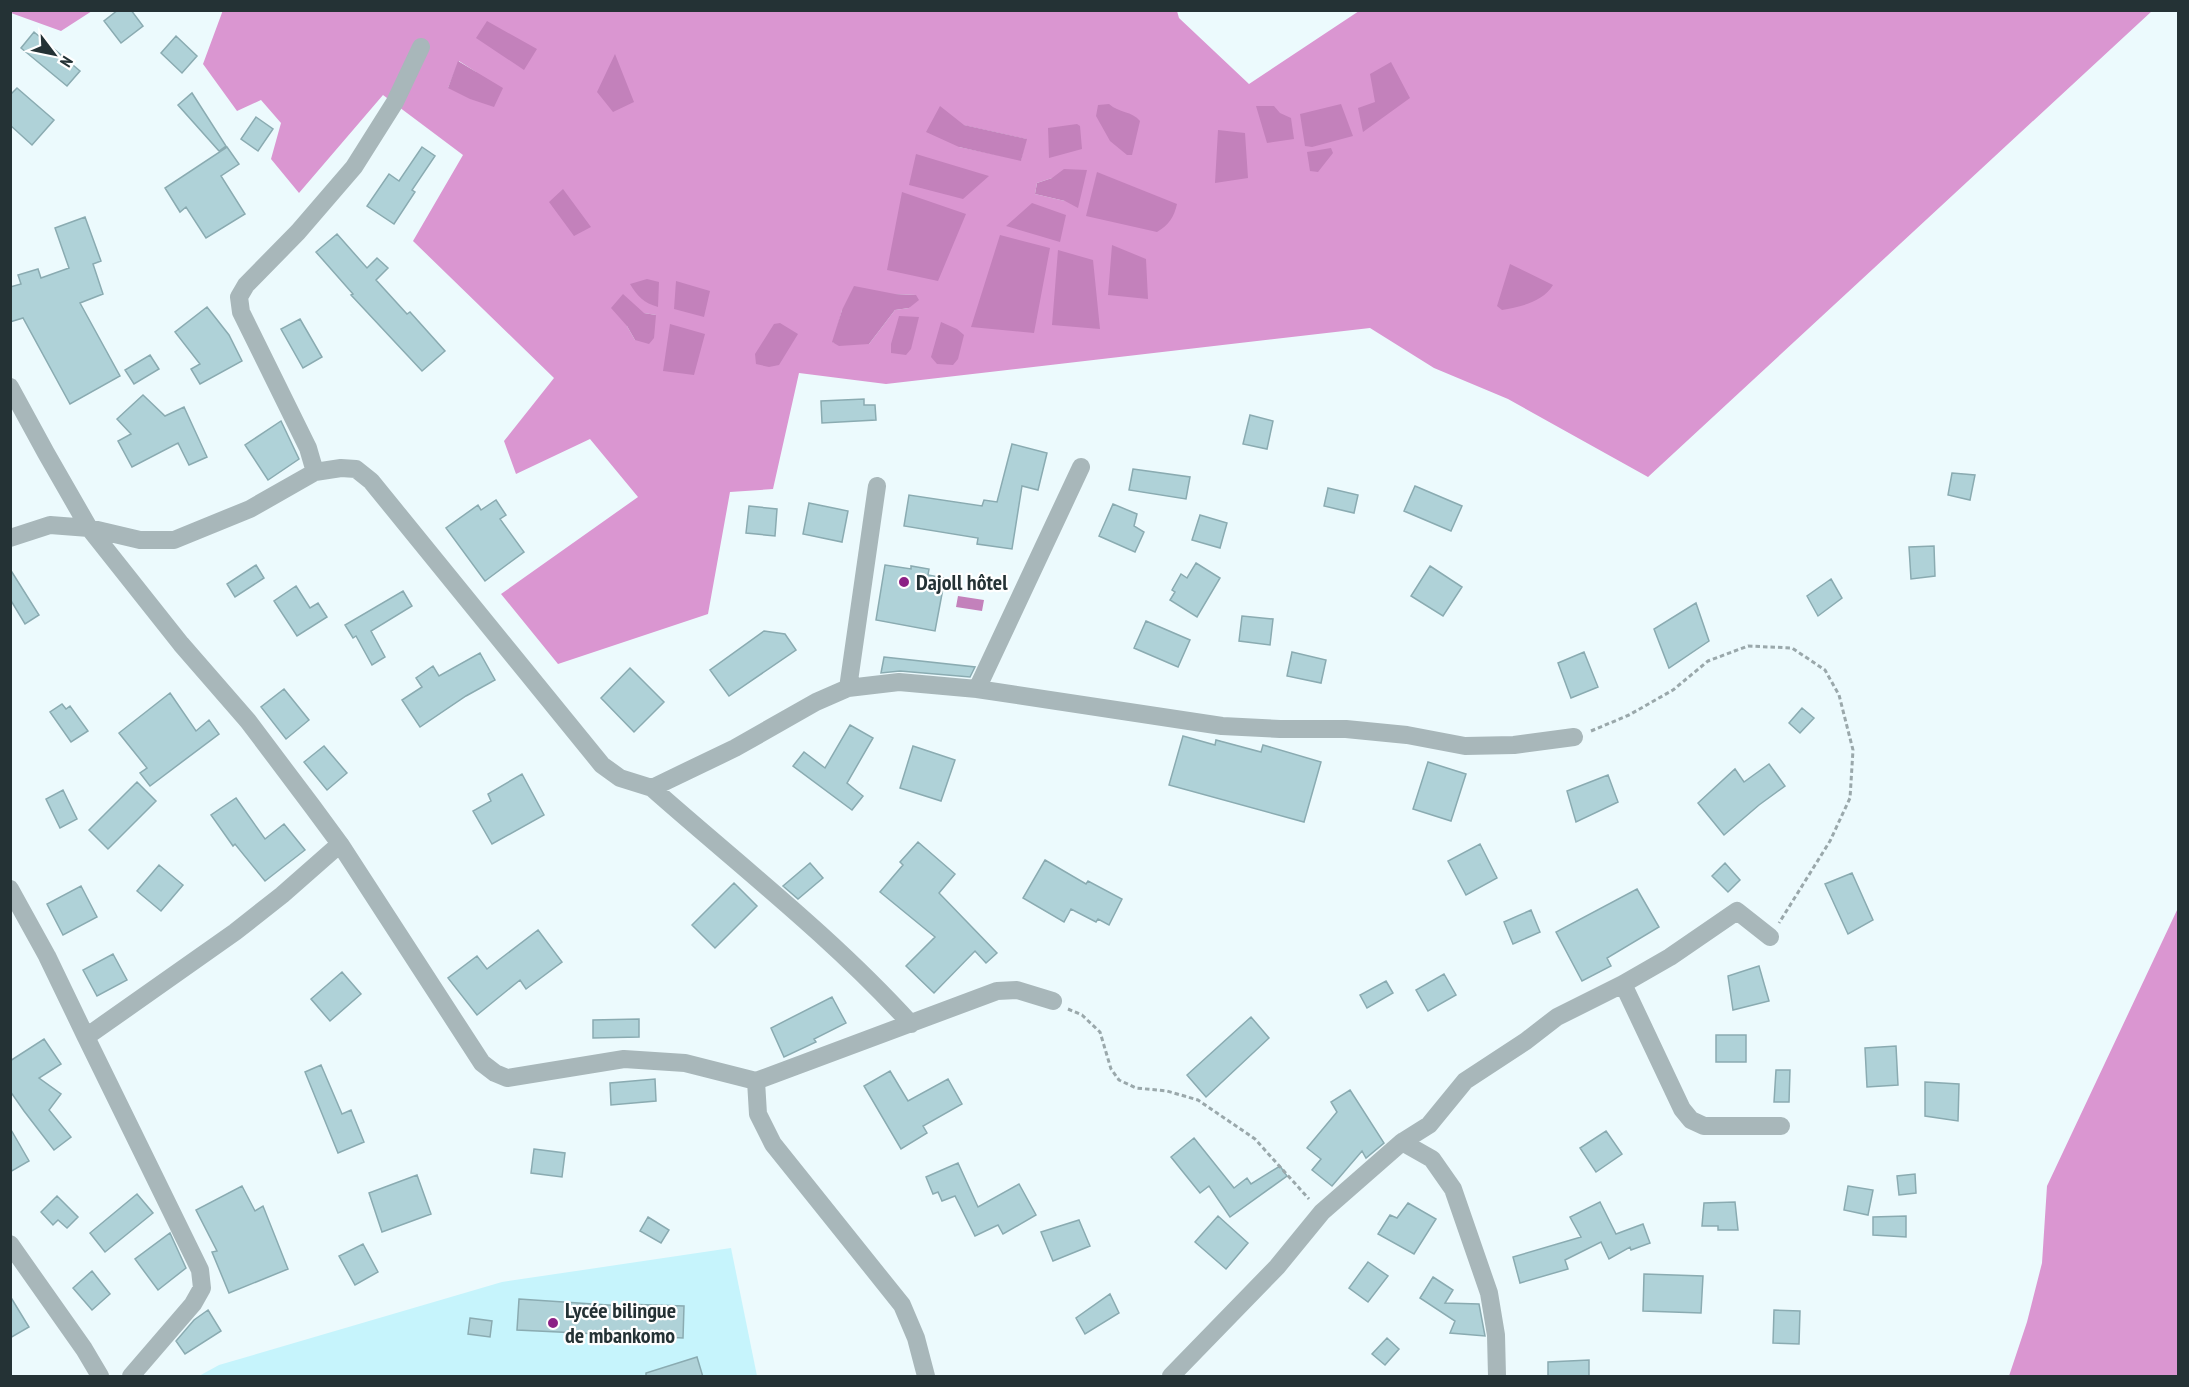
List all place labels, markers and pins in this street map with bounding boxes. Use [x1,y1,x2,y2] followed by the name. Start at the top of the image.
[916,568,1008,596] place label: Dajoll hôtel
[897,575,911,589] marker: Dajoll hôtel
[565,1296,676,1349] place label: Lycée bilingue de mbankomo
[546,1316,560,1330] marker: Lycée bilingue de mbankomo

